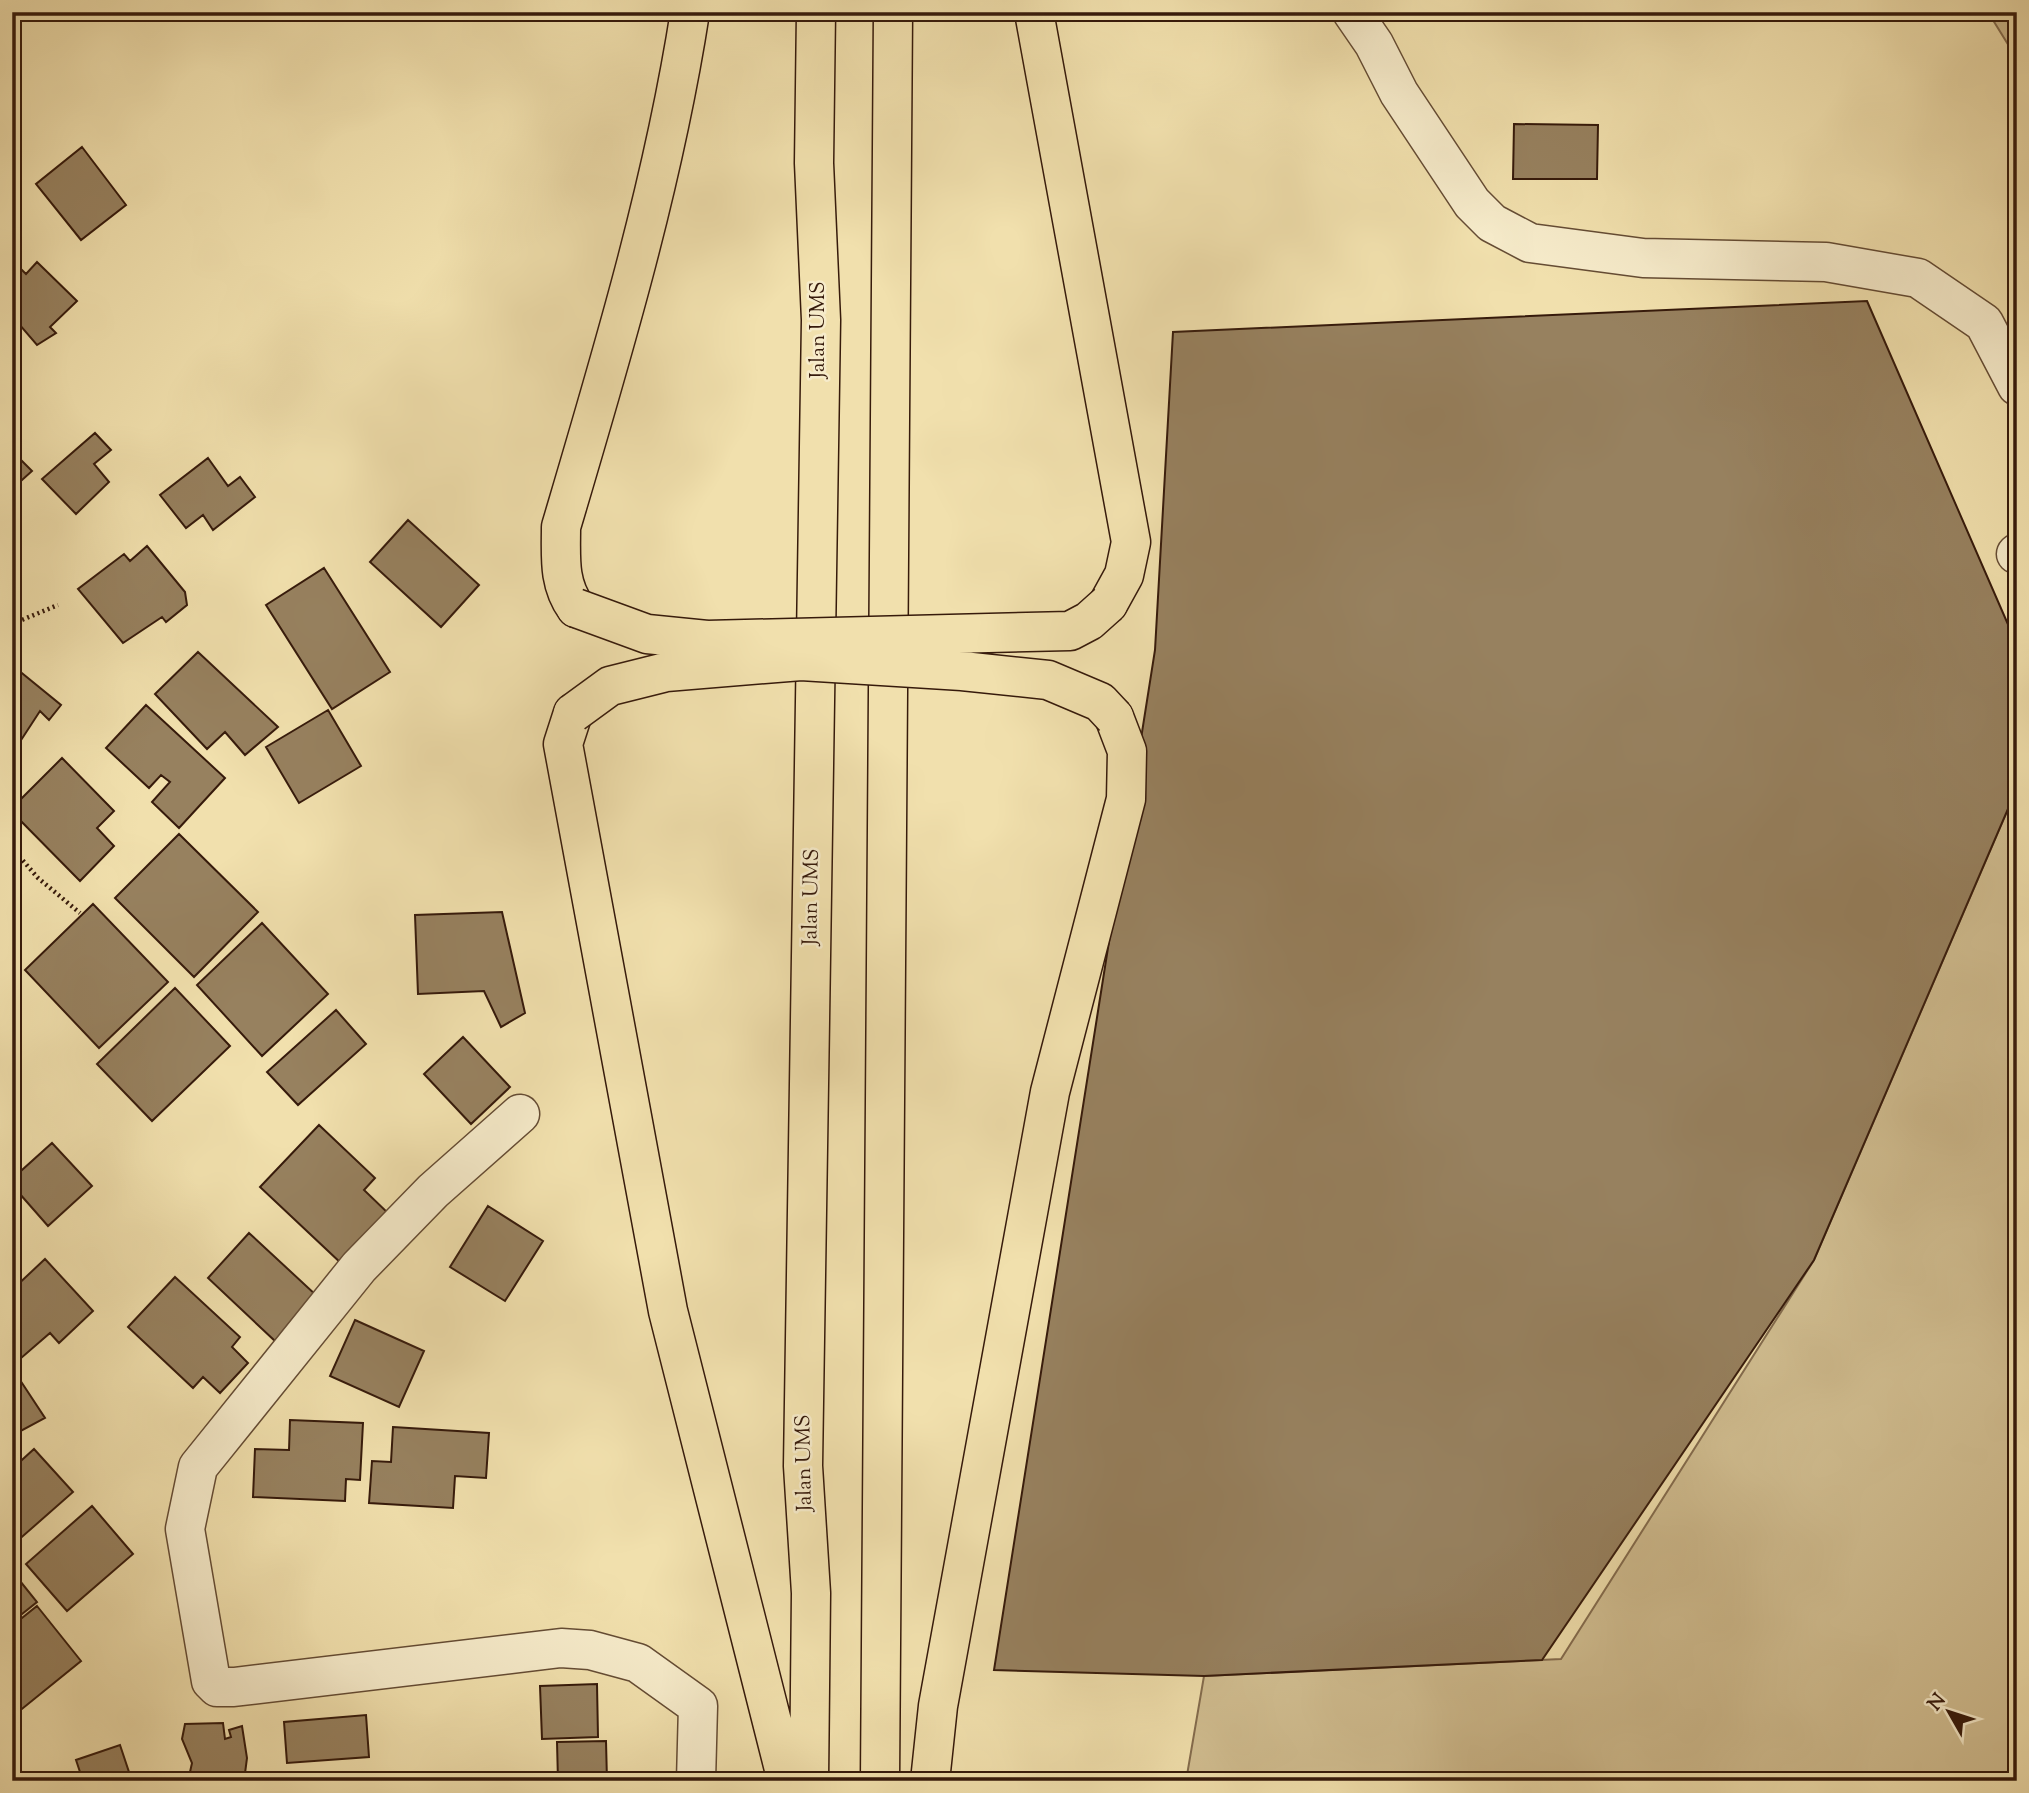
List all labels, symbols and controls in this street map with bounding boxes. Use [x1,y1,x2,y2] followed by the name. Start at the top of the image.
[804,282,834,379] street label: Jalan UMS
[796,848,828,947] street label: Jalan UMS
[789,1414,821,1513] street label: Jalan UMS
[1913,1678,1983,1748] north arrow
[1922,1688,1953,1717] text: N

